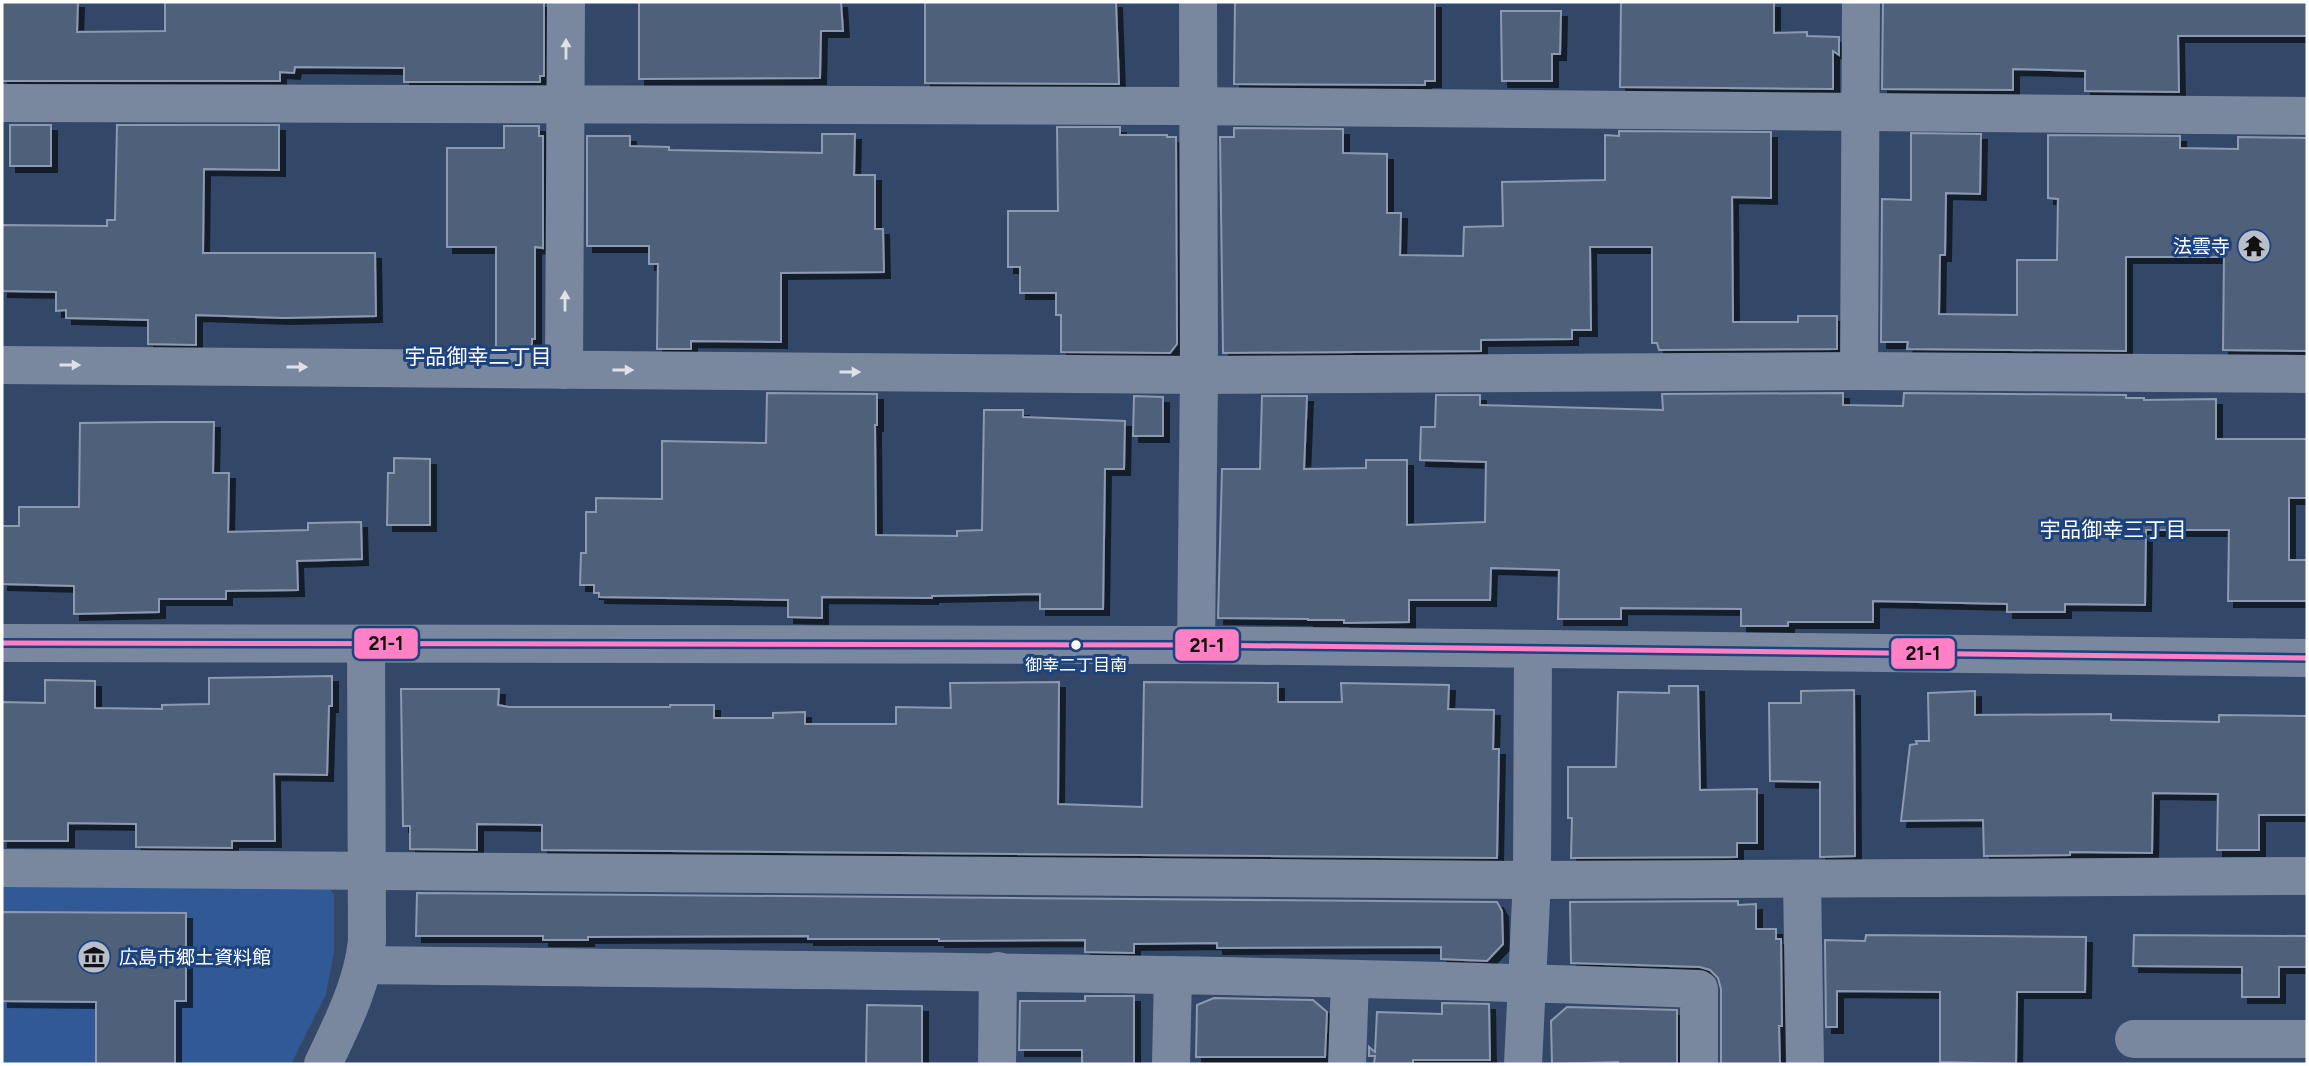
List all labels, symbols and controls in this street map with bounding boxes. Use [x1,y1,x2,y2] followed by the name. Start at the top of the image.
[560,38,572,60] one-way arrow
[2235,227,2273,265] temple icon: 法雲寺
[2173,235,2230,258] place label: 法雲寺
[559,290,571,312] one-way arrow
[405,344,552,369] district label: 宇品御幸二丁目
[59,360,81,371] one-way arrow
[287,361,309,373] one-way arrow
[612,364,634,376] one-way arrow
[840,366,862,378] one-way arrow
[2040,517,2187,542] district label: 宇品御幸三丁目
[353,627,419,660] line badge: 21-1
[1174,628,1240,662] line badge: 21-1
[369,632,403,655] text: 21-1
[1190,634,1224,657] text: 21-1
[1890,637,1956,670] line badge: 21-1
[1069,638,1083,652] marker: 御幸二丁目南
[1906,642,1940,665] text: 21-1
[1025,655,1127,675] place label: 御幸二丁目南
[75,938,113,976] museum icon: 広島市郷土資料館
[119,946,271,969] place label: 広島市郷土資料館

